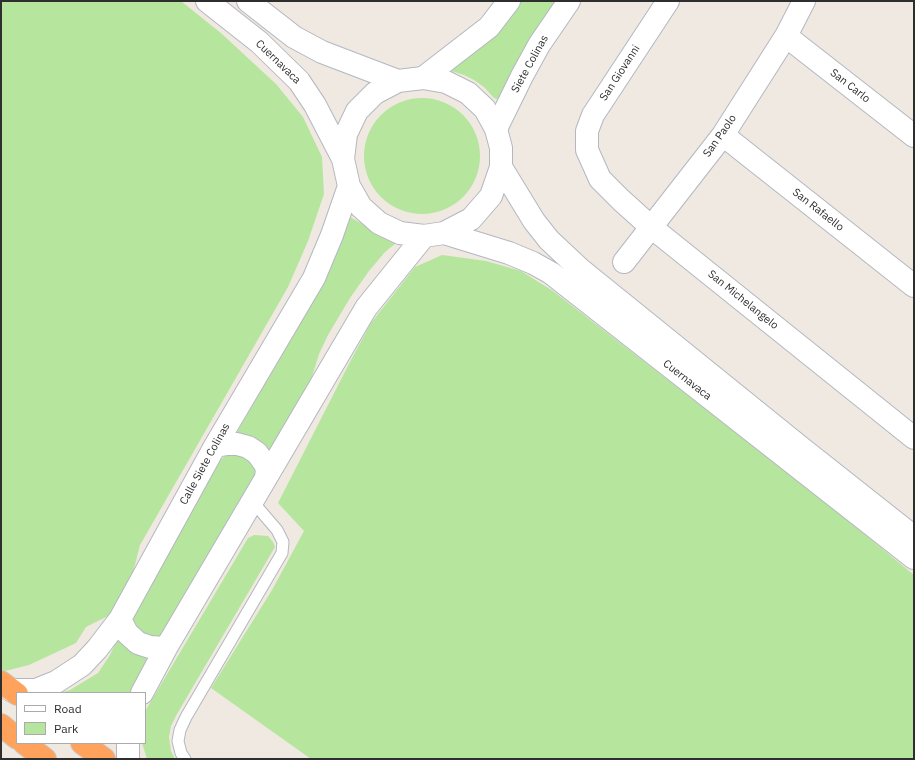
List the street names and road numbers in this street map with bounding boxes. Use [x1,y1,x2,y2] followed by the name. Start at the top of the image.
[509,33,551,95] street label: Siete Colinas
[253,37,303,87] street label: Cuernavaca
[597,43,643,103] street label: San Giovanni
[827,66,873,106] street label: San Carlo
[701,112,739,160] street label: San Paolo
[790,186,846,234] street label: San Rafaello
[705,268,781,332] street label: San Michelangelo
[660,357,714,403] street label: Cuernavaca
[177,421,233,507] street label: Calle Siete Colinas

